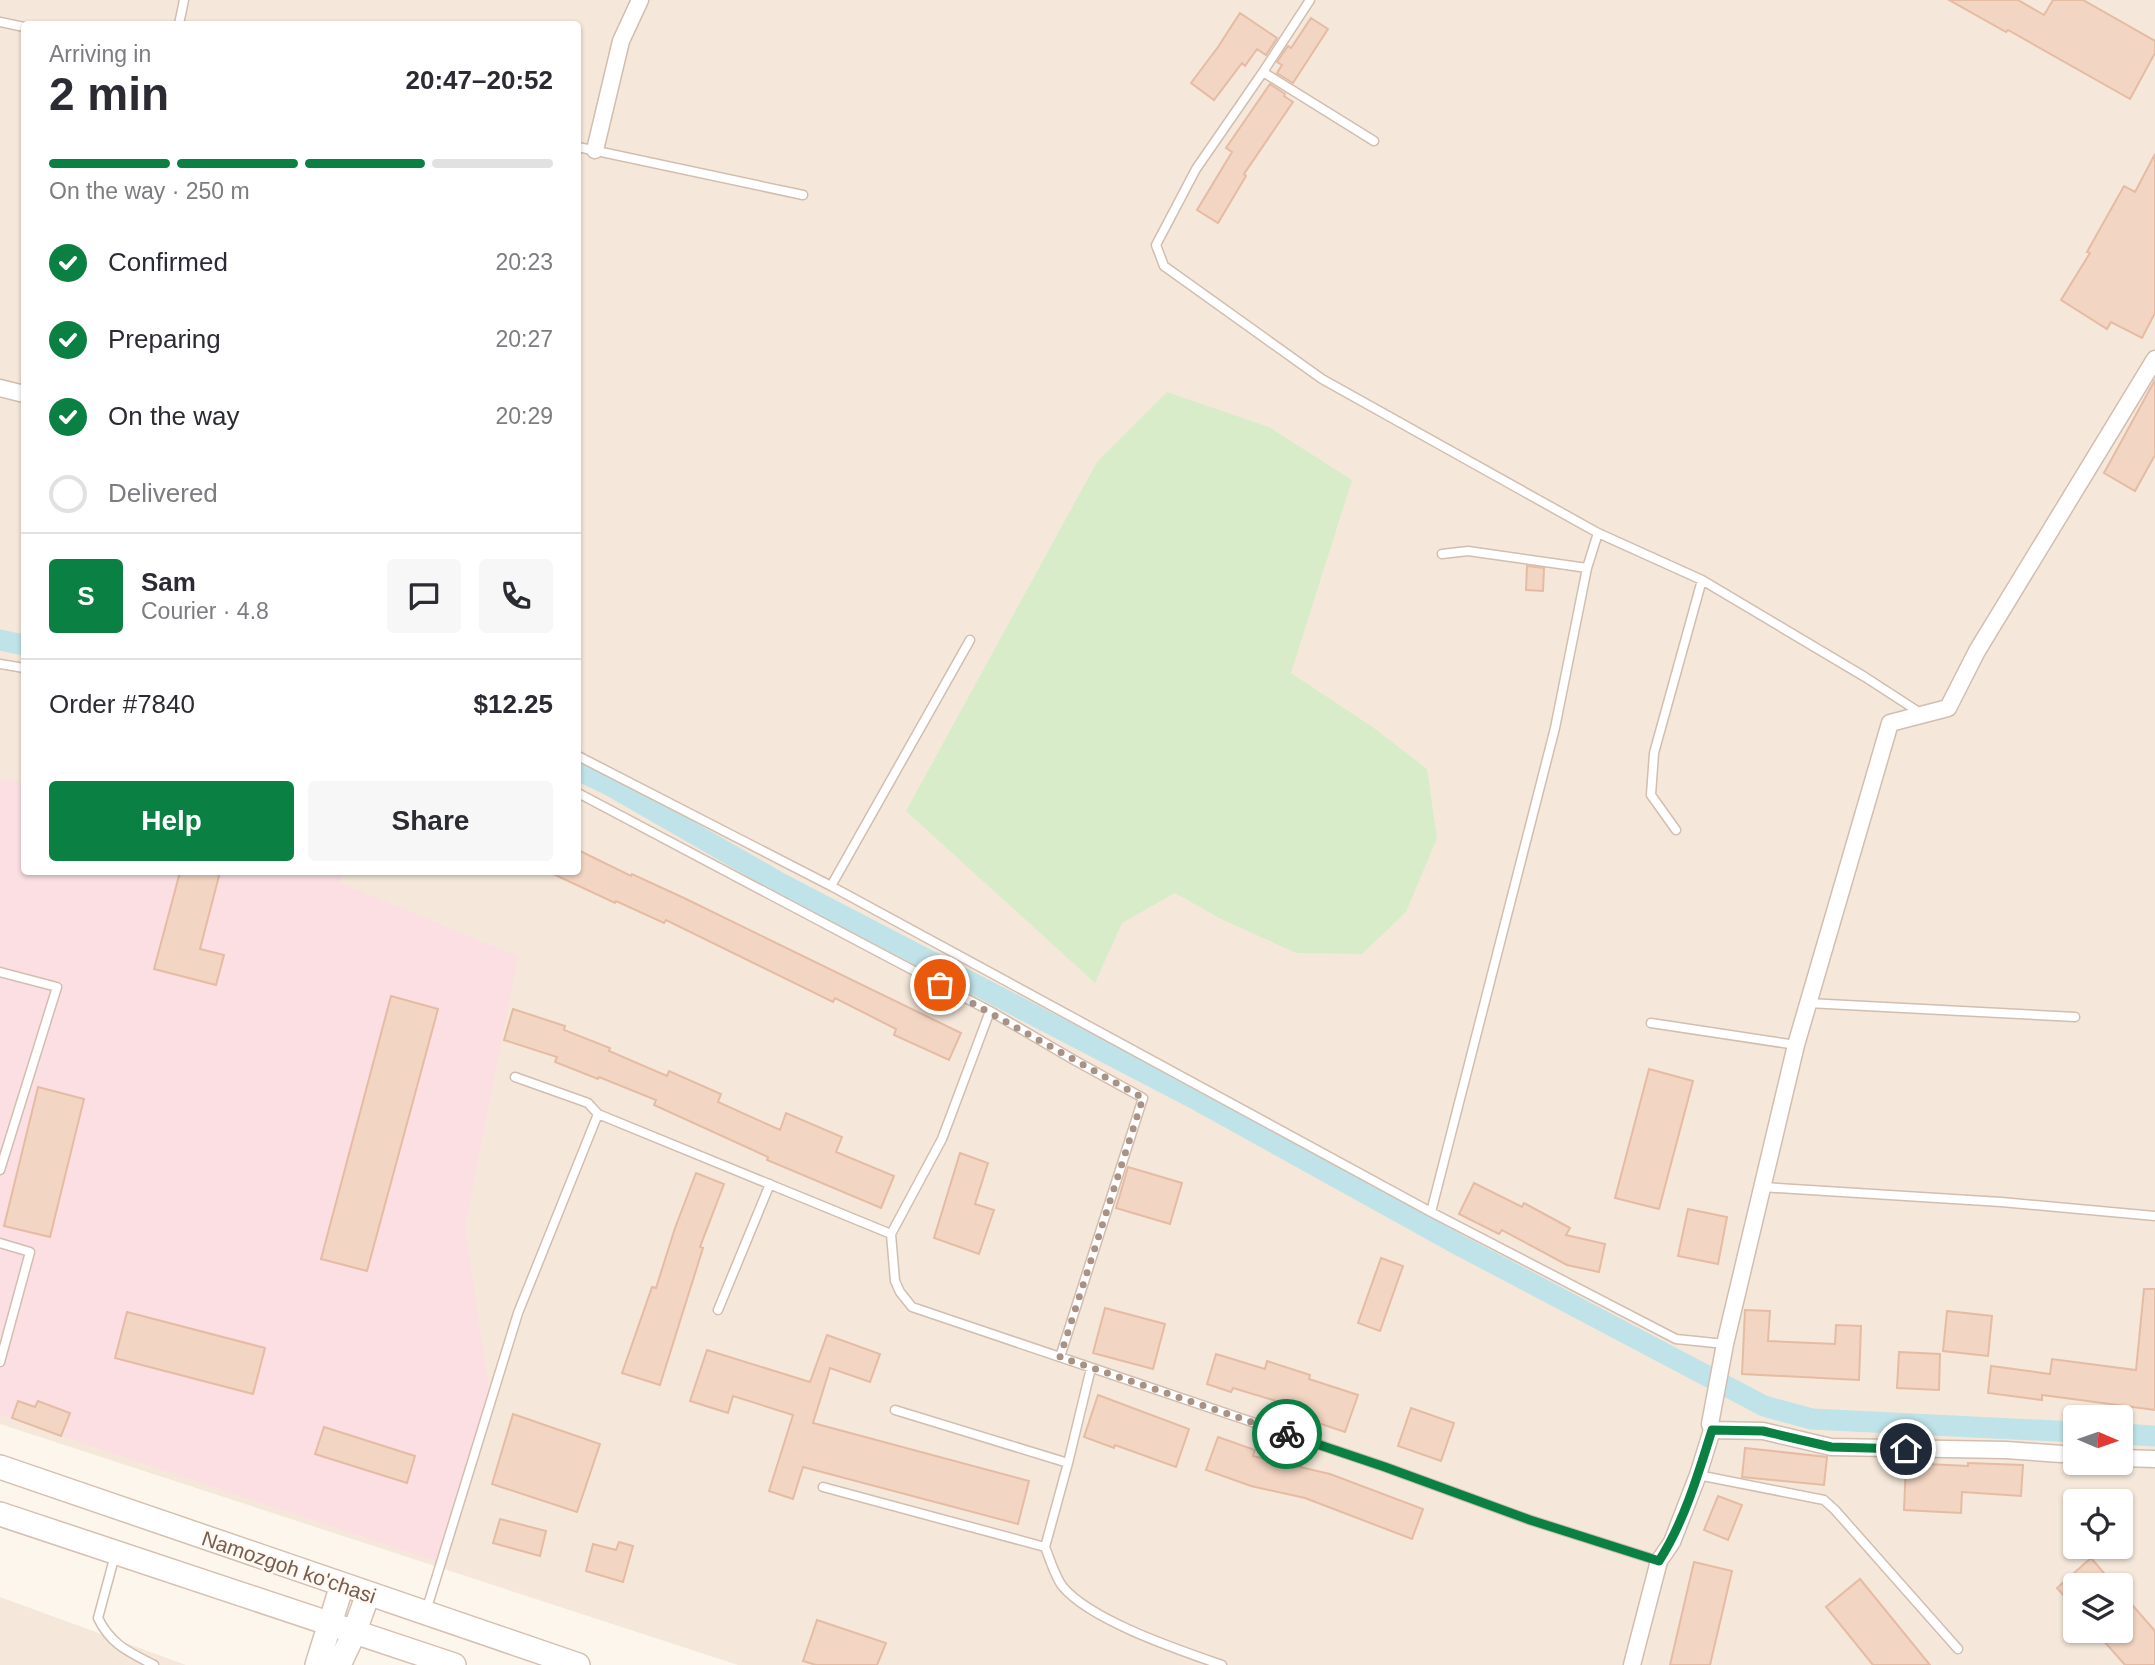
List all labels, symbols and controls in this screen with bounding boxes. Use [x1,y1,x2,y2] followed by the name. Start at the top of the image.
[49,41,151,67] text: Arriving in
[406,65,553,95] text: 20:47–20:52
[49,68,169,120] text: 2 min
[49,178,250,204] text: On the way · 250 m
[49,244,87,282] icon: check
[108,247,228,277] text: Confirmed
[495,249,553,275] text: 20:23
[49,321,87,359] icon: check
[108,324,221,354] text: Preparing
[495,326,553,352] text: 20:27
[49,398,87,436] icon: check
[108,401,240,431] text: On the way
[495,403,553,429] text: 20:29
[108,478,218,508] text: Delivered
[387,559,461,633] button: chat
[479,559,553,633] button: phone
[141,567,196,597] text: Sam
[77,581,95,611] text: S
[141,598,269,624] text: Courier · 4.8
[49,689,195,719] text: Order #7840
[473,689,553,719] text: $12.25
[49,781,294,861] button: Help
[308,781,553,861] button: Share
[910,955,970,1015] pin
[921,966,959,1004] icon: bag
[1252,1399,1322,1469] courier
[2063,1405,2133,1475] north arrow
[2063,1405,2133,1643] map controls
[1268,1415,1306,1453] icon: bike
[1876,1419,1936,1479] pin
[1887,1430,1925,1468] icon: home
[2063,1489,2133,1559] button: locate
[199,1526,379,1608] street label: Namozgoh ko'chasi
[2063,1573,2133,1643] button: layers

